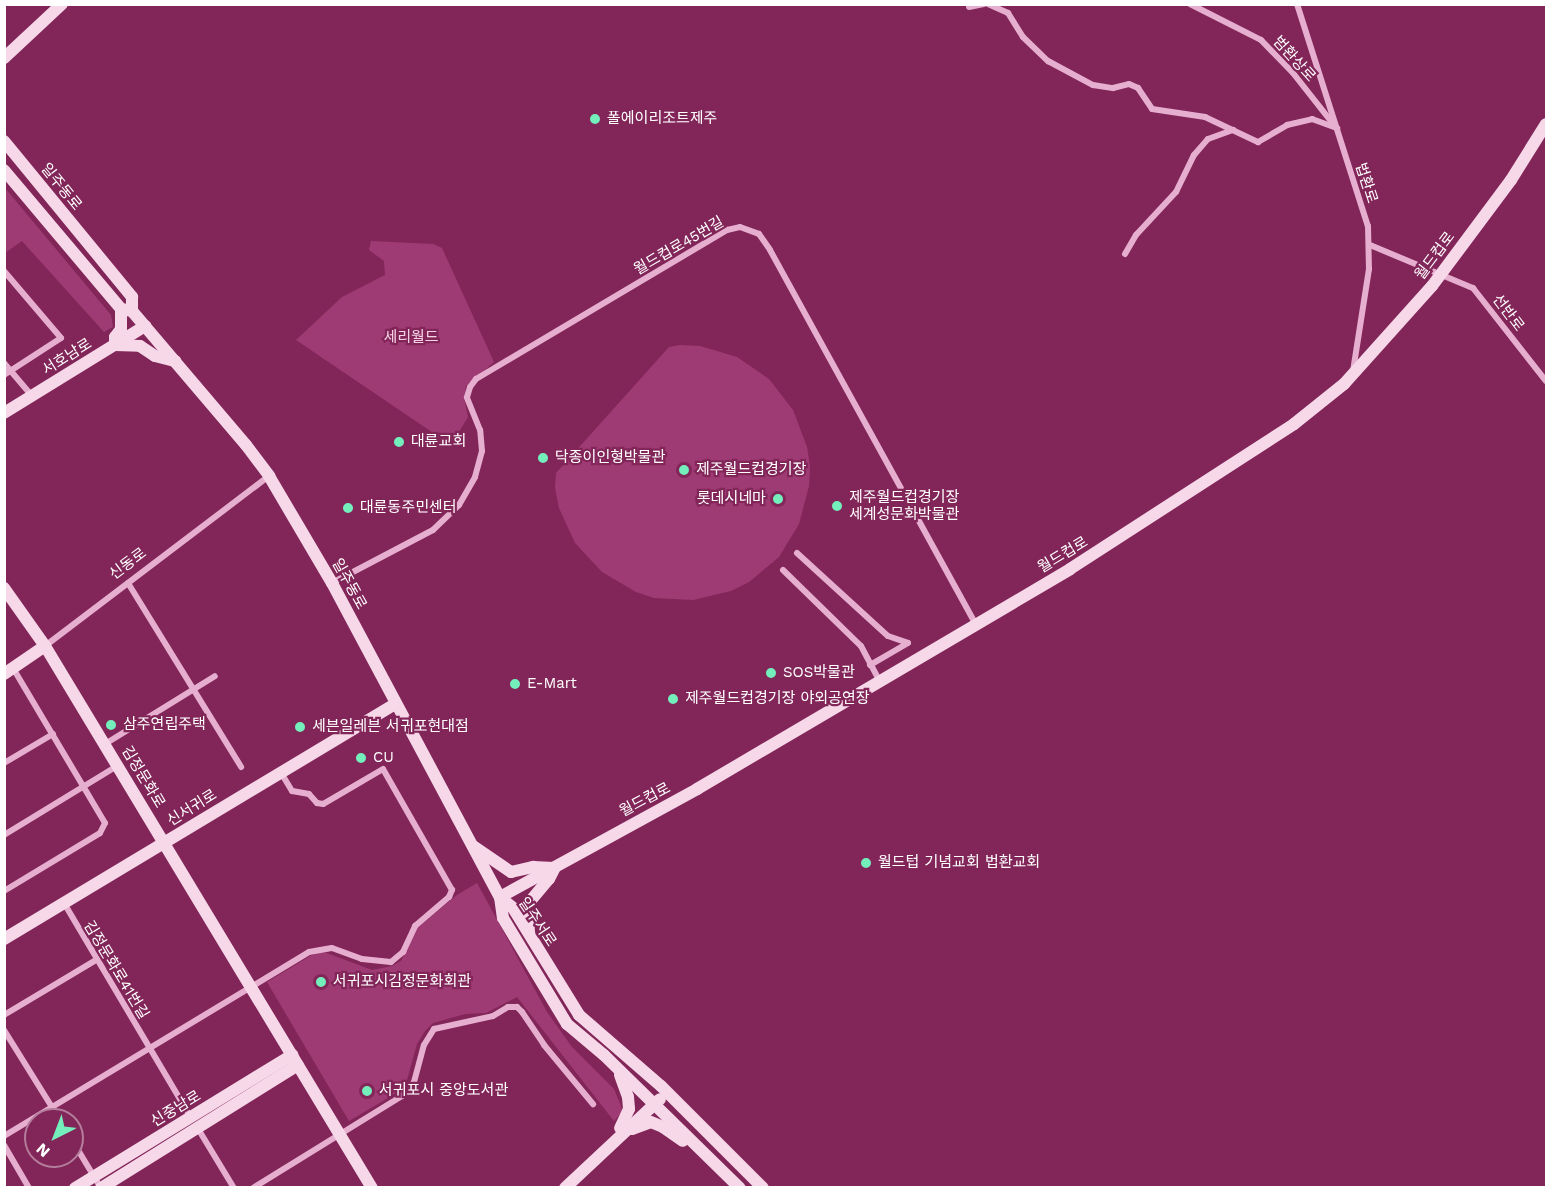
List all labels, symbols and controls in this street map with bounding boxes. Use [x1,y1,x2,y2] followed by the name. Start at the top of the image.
[1269,32,1319,86] street label: 범환상로
[607,110,717,128] place label: 폴에이리조트제주
[588,112,602,126] marker: 폴에이리조트제주
[37,160,85,214] street label: 일주동로
[1351,161,1381,205] street label: 법환로
[631,213,727,279] street label: 월드컵로45번길
[1411,229,1459,283] street label: 월드컵로
[1488,291,1528,335] street label: 선반로
[383,329,439,347] park label: 세리월드
[39,335,95,379] street label: 서호남로
[411,433,466,451] place label: 대륜교회
[392,435,406,449] marker: 대륜교회
[555,449,665,467] place label: 닥종이인형박물관
[536,451,550,465] marker: 닥종이인형박물관
[696,461,806,479] place label: 제주월드컵경기장
[677,463,691,477] marker: 제주월드컵경기장
[849,488,959,523] place label: 제주월드컵경기장 세계성문화박물관
[697,490,766,508] place label: 롯데시네마
[771,492,785,506] marker: 롯데시네마
[360,499,457,517] place label: 대륜동주민센터
[830,499,844,513] marker: 제주월드컵경기장 세계성문화박물관
[341,501,355,515] marker: 대륜동주민센터
[1035,533,1091,577] street label: 월드컵로
[106,544,150,584] street label: 신동로
[328,555,370,613] street label: 일주동로
[783,664,855,682] place label: SOS박물관
[764,666,778,680] marker: SOS박물관
[527,675,577,693] place label: E-Mart
[508,677,522,691] marker: E-Mart
[685,690,870,708] place label: 제주월드컵경기장 야외공연장
[666,692,680,706] marker: 제주월드컵경기장 야외공연장
[123,716,206,734] place label: 삼주연립주택
[104,718,118,732] marker: 삼주연립주택
[312,718,469,736] place label: 세븐일레븐 서귀포현대점
[293,720,307,734] marker: 세븐일레븐 서귀포현대점
[118,743,168,811] street label: 김정문화로
[373,749,394,767] place label: CU
[354,751,368,765] marker: CU
[616,779,674,821] street label: 월드컵로
[164,786,220,830] street label: 신서귀로
[878,854,1040,872] place label: 월드텁 기념교회 법환교회
[859,856,873,870] marker: 월드텁 기념교회 법환교회
[514,894,560,950] street label: 일주서로
[80,918,152,1022] street label: 김정문화로41번길
[333,973,471,991] place label: 서귀포시김정문화회관
[314,975,328,989] marker: 서귀포시김정문화회관
[379,1082,508,1100] place label: 서귀포시 중앙도서관
[360,1084,374,1098] marker: 서귀포시 중앙도서관
[148,1087,204,1131] street label: 신중남로
[24,1108,84,1168] north arrow
[32,1139,54,1161] text: N

